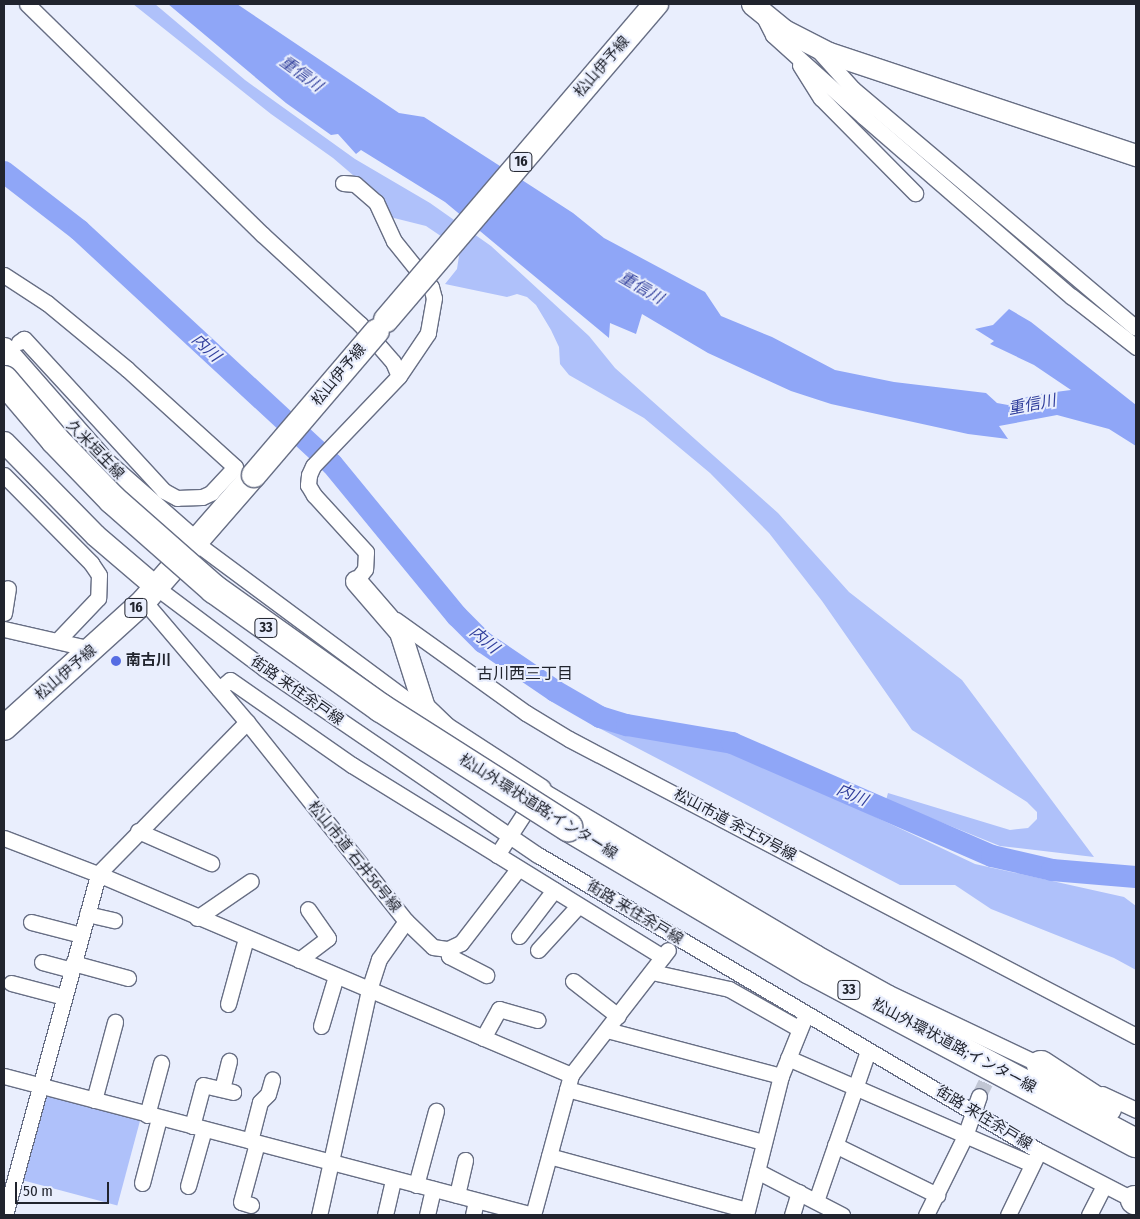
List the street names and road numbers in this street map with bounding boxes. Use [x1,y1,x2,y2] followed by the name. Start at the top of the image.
[571,33,633,101] street label: 松山伊予線
[508,150,534,173] road number: 16
[308,340,370,410] street label: 松山伊予線
[62,417,128,483] street label: 久米垣生線
[124,596,148,620] road number: 16
[254,616,278,640] road number: 33
[32,642,100,704] street label: 松山伊予線
[247,653,347,729] street label: 街路 来住余戸線
[456,751,620,863] street label: 松山外環状道路;インター線
[671,785,799,865] street label: 松山市道 余土57号線
[304,798,404,916] street label: 松山市道 石井56号線
[584,877,686,949] street label: 街路 来住余戸線
[836,978,862,1002] road number: 33
[869,995,1039,1097] street label: 松山外環状道路;インター線
[933,1082,1035,1154] street label: 街路 来住余戸線

